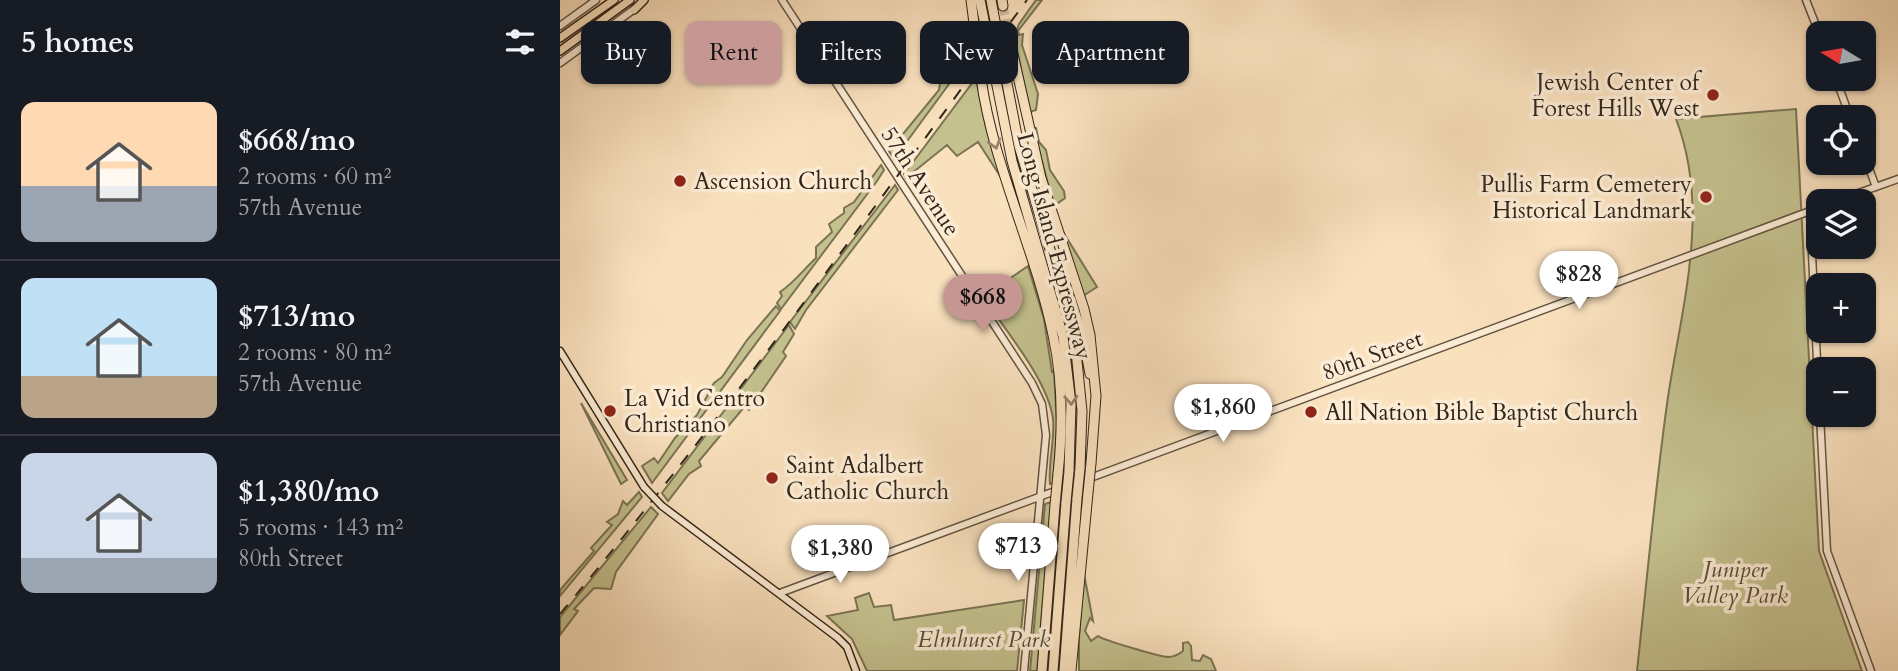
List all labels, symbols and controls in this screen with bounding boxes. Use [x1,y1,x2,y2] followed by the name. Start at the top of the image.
[581,21,671,84] chip: Buy
[685,21,782,84] chip: Rent
[796,21,906,84] chip: Filters
[920,21,1018,84] chip: New
[1032,21,1189,84] chip: Apartment
[1806,21,1876,91] north arrow
[1806,21,1876,427] map controls
[21,22,134,63] text: 5 homes
[501,23,539,61] icon: filters
[1531,67,1703,124] place label: Jewish Center of Forest Hills West
[1705,87,1721,103] marker: Jewish Center of Forest Hills West
[1806,105,1876,175] button: locate
[238,120,355,161] text: $668/mo
[874,121,967,242] street label: 57th Avenue
[1009,129,1100,363] street label: Long Island Expressway
[77,130,161,214] icon: home
[987,138,1002,150] one-way arrow
[238,161,391,192] text: 2 rooms · 60 m²
[694,166,873,197] place label: Ascension Church
[1480,169,1693,226] place label: Pullis Farm Cemetery Historical Landmark
[672,173,688,189] marker: Ascension Church
[1698,189,1714,205] marker: Pullis Farm Cemetery Historical Landmark
[1806,189,1876,259] button: layers
[238,192,362,223] text: 57th Avenue
[1538,252,1620,311] pin: $828
[1555,258,1603,289] text: $828
[1806,273,1876,343] button: +
[942,274,1024,334] pin: $668
[959,281,1007,312] text: $668
[238,296,355,337] text: $713/mo
[77,306,161,390] icon: home
[1318,323,1427,388] street label: 80th Street
[238,337,391,368] text: 2 rooms · 80 m²
[1806,357,1876,427] button: −
[238,368,362,399] text: 57th Avenue
[624,383,765,440] place label: La Vid Centro Christiano
[1166,384,1280,444] pin: $1,860
[1190,391,1256,422] text: $1,860
[1063,395,1078,406] one-way arrow
[1325,397,1639,428] place label: All Nation Bible Baptist Church
[602,403,618,419] marker: La Vid Centro Christiano
[1303,404,1319,420] marker: All Nation Bible Baptist Church
[786,450,950,507] place label: Saint Adalbert Catholic Church
[764,470,780,486] marker: Saint Adalbert Catholic Church
[238,471,379,512] text: $1,380/mo
[77,481,161,565] icon: home
[238,512,403,543] text: 5 rooms · 143 m²
[977,524,1059,583] pin: $713
[783,526,897,585] pin: $1,380
[994,530,1042,561] text: $713
[807,532,873,563] text: $1,380
[238,543,343,574] text: 80th Street
[1682,554,1788,611] park label: Juniper Valley Park
[918,624,1051,655] park label: Elmhurst Park

